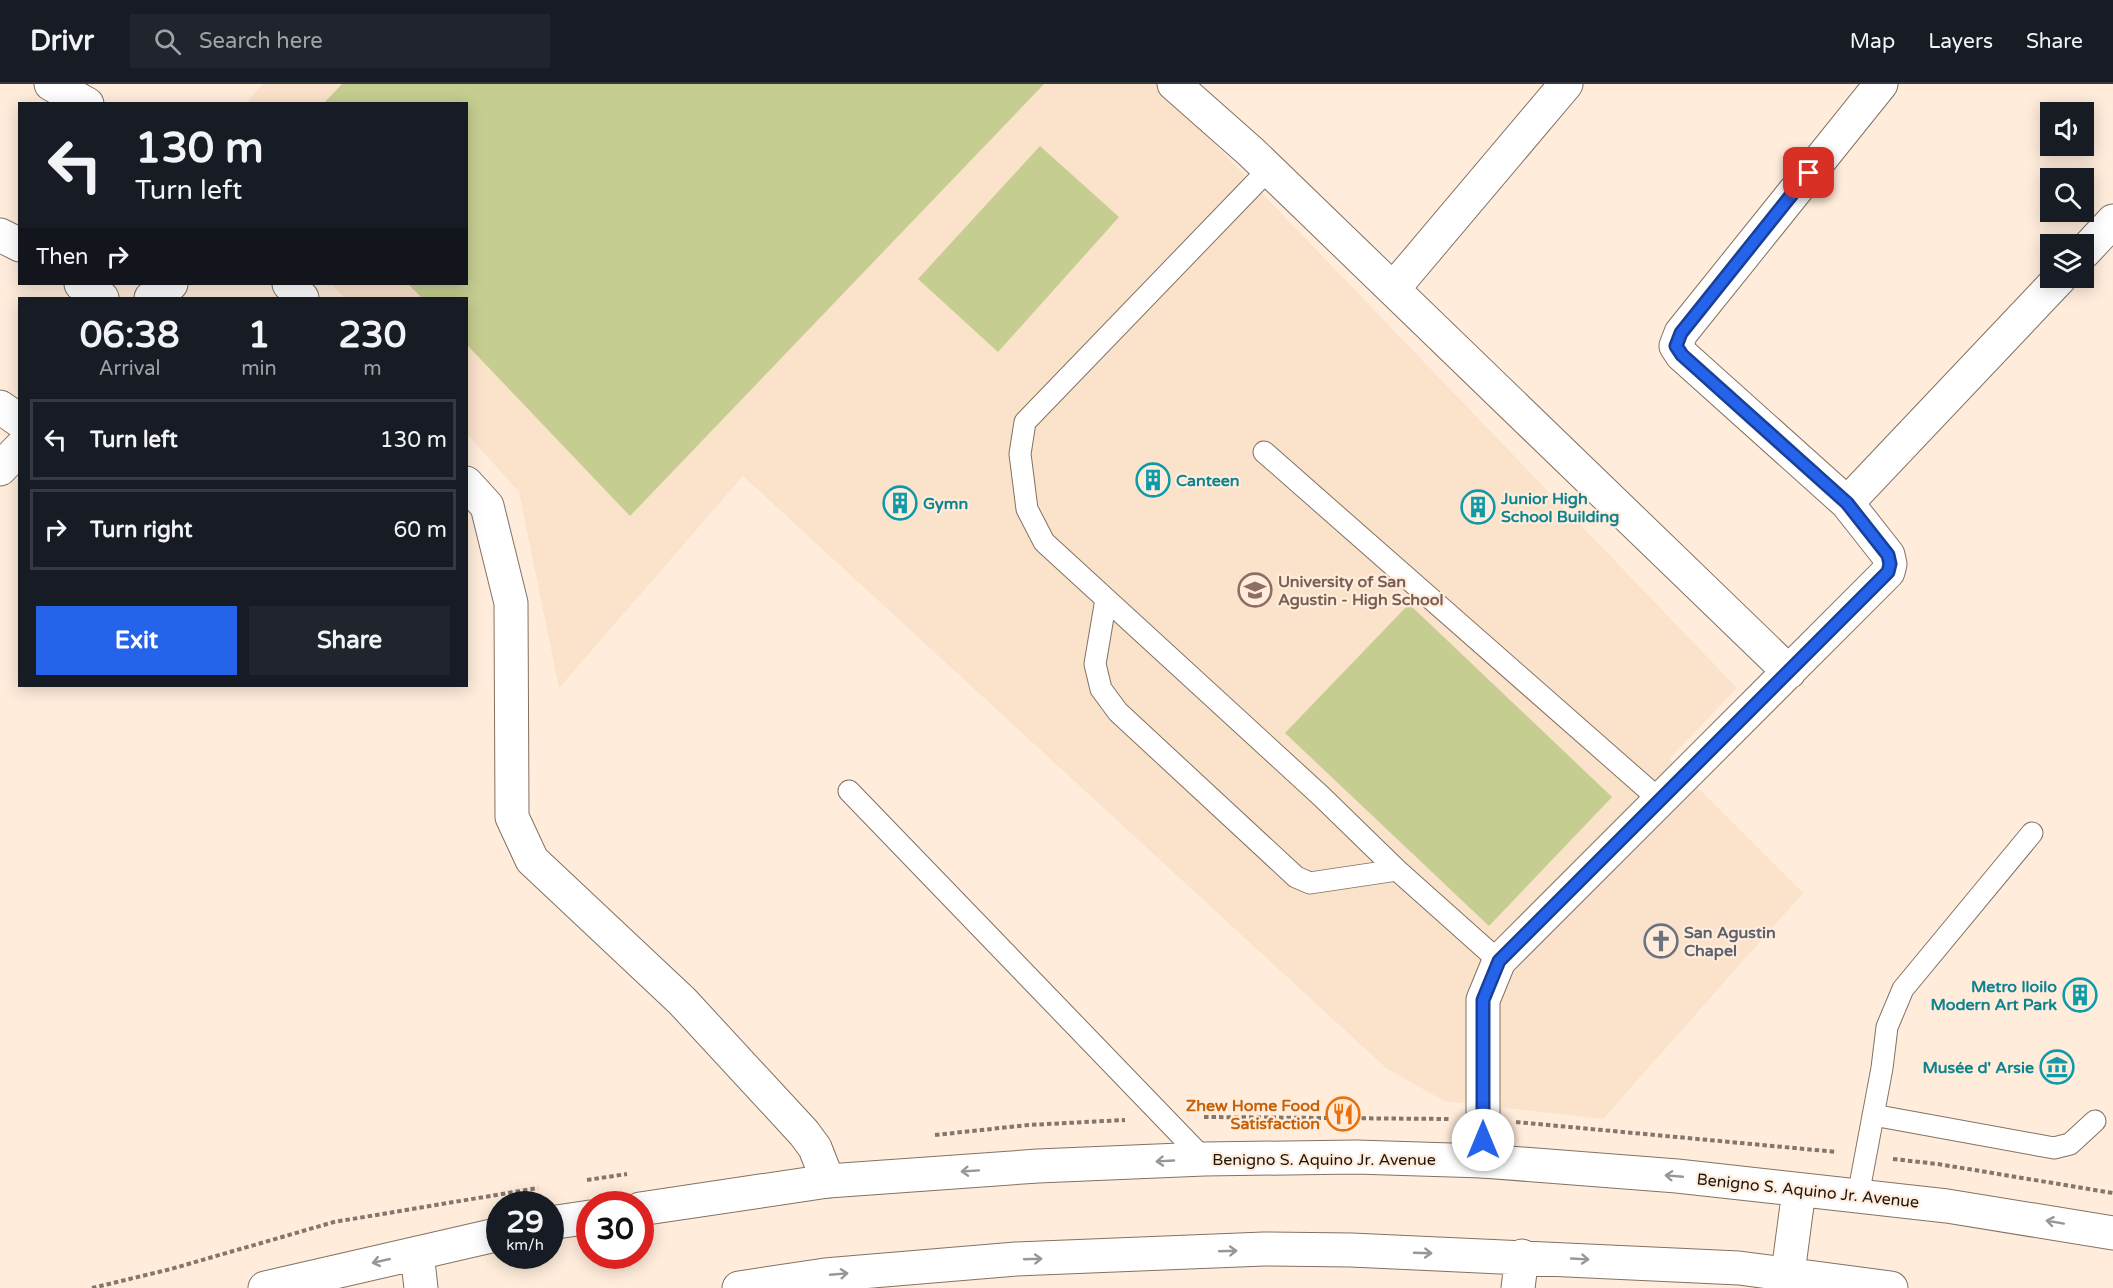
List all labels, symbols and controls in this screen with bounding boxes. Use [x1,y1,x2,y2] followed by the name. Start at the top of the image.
[130,14,550,68] search box
[30,24,94,58] text: Drivr
[151,25,184,58] icon: search
[199,28,323,54] text: Search here
[1850,29,1895,54] text: Map
[1928,29,1993,54] text: Layers
[2026,29,2083,54] text: Share
[2040,102,2094,288] map controls
[2040,102,2094,156] button: sound
[135,123,264,174] text: 130 m
[36,126,114,204] icon: left
[1783,147,1834,198] pin
[1792,156,1825,189] icon: arrive
[2040,168,2094,222] button: search
[135,174,242,207] text: Turn left
[2040,234,2094,288] button: layers
[101,240,134,273] icon: right
[36,244,89,270] text: Then
[80,314,180,357] text: 06:38
[248,314,270,357] text: 1
[338,314,406,357] text: 230
[99,357,161,381] text: Arrival
[241,357,277,381] text: min
[363,357,382,381] text: m
[39,423,72,456] icon: left
[90,427,178,453] text: Turn left
[380,427,447,453] text: 130 m
[1135,462,1171,498] building icon: Canteen
[1176,471,1240,491] place label: Canteen
[882,485,918,521] building icon: Gymn
[1460,489,1496,525] building icon: Junior High School Building
[1500,489,1619,527] place label: Junior High School Building
[923,494,968,514] place label: Gymn
[39,513,72,546] icon: right
[90,517,192,543] text: Turn right
[393,517,447,543] text: 60 m
[1237,572,1273,608] school or university icon: University of San Agustin - High School
[1278,572,1443,610] place label: University of San Agustin - High School
[36,606,237,675] button: Exit
[249,606,450,675] button: Share
[1643,923,1679,959] church icon: San Agustin Chapel
[1684,923,1776,961] place label: San Agustin Chapel
[1930,977,2057,1015] place label: Metro Iloilo Modern Art Park
[2062,977,2098,1013] building icon: Metro Iloilo Modern Art Park
[2039,1049,2075,1085] museum icon: Musée d' Arsie
[1923,1058,2034,1078] place label: Musée d' Arsie
[1186,1096,1320,1134] place label: Zhew Home Food Satisfaction
[1325,1096,1361,1132] restaurant icon: Zhew Home Food Satisfaction
[1451,1108,1515,1172] position arrow
[1212,1150,1436,1170] street label: Benigno S. Aquino Jr. Avenue
[1156,1155,1176,1166] one-way arrow
[961,1166,981,1177] one-way arrow
[1696,1169,1920,1213] street label: Benigno S. Aquino Jr. Avenue
[1665,1170,1685,1181] one-way arrow
[576,1191,654,1269] speed limit sign: 30
[506,1204,544,1241] text: 29
[2046,1216,2066,1227] one-way arrow
[506,1236,544,1254] text: km/h
[1218,1245,1238,1256] one-way arrow
[1413,1247,1433,1258] one-way arrow
[1023,1253,1043,1264] one-way arrow
[1570,1254,1590,1265] one-way arrow
[372,1256,391,1267] one-way arrow
[829,1268,848,1279] one-way arrow

